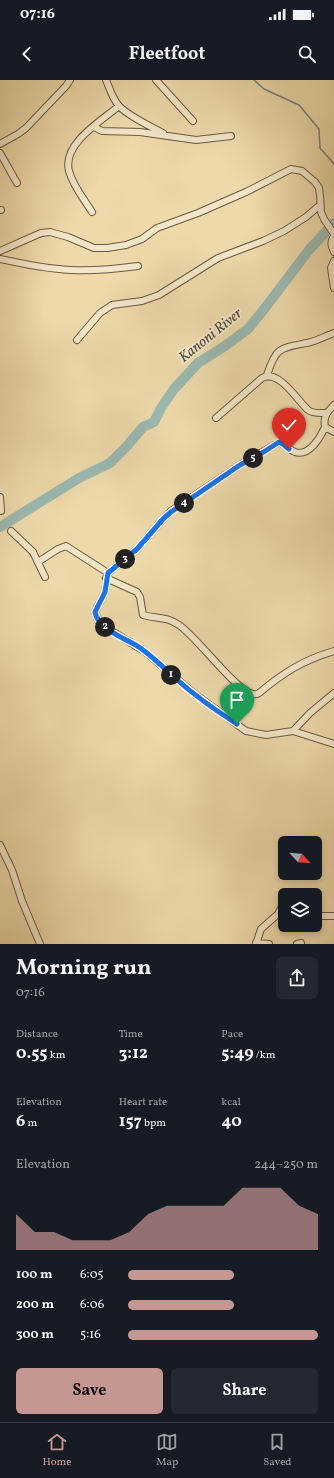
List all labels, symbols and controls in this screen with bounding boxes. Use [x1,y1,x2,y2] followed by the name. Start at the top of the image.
[20,4,55,25] text: 07:16
[129,42,205,67] text: Fleetfoot
[16,43,38,65] icon: back
[296,43,318,65] icon: search
[175,304,248,368] water label: Kanoni River
[272,408,306,449] pin
[278,414,300,436] icon: check
[243,448,263,468] pin: 5
[250,450,256,465] text: 5
[174,493,194,513] pin: 4
[181,495,187,510] text: 4
[115,549,135,569] pin: 3
[122,551,128,566] text: 3
[95,617,115,637] pin: 2
[102,619,108,634] text: 2
[161,665,181,685] pin: 1
[169,667,173,682] text: 1
[220,683,254,724] pin
[226,689,248,711] icon: arrive
[278,836,322,880] north arrow
[278,836,322,932] map controls
[278,888,322,932] button: layers
[16,953,151,984] text: Morning run
[276,957,318,999] button: share
[16,984,45,1002] text: 07:16
[16,1027,58,1042] text: Distance
[119,1027,143,1042] text: Time
[221,1027,243,1042] text: Pace
[16,1042,48,1065] text: 0.55
[119,1042,148,1065] text: 3:12
[221,1042,254,1065] text: 5:49
[48,1048,65,1063] text: km
[254,1048,276,1063] text: /km
[16,1095,62,1110] text: Elevation
[119,1095,167,1110] text: Heart rate
[221,1095,241,1110] text: kcal
[16,1110,25,1133] text: 6
[119,1110,142,1133] text: 157
[221,1110,242,1133] text: 40
[25,1116,37,1131] text: m
[142,1116,166,1131] text: bpm
[16,1156,70,1174] text: Elevation
[254,1156,318,1174] text: 244–250 m
[16,1266,53,1284] text: 100 m
[80,1266,104,1284] text: 6:05
[16,1296,54,1314] text: 200 m
[80,1296,104,1314] text: 6:06
[16,1326,54,1344] text: 300 m
[80,1326,101,1344] text: 5:16
[16,1368,163,1414] button: Save
[171,1368,318,1414] button: Share
[42,1431,72,1470] tab: Home
[156,1431,178,1470] tab: Map
[263,1431,292,1470] tab: Saved

